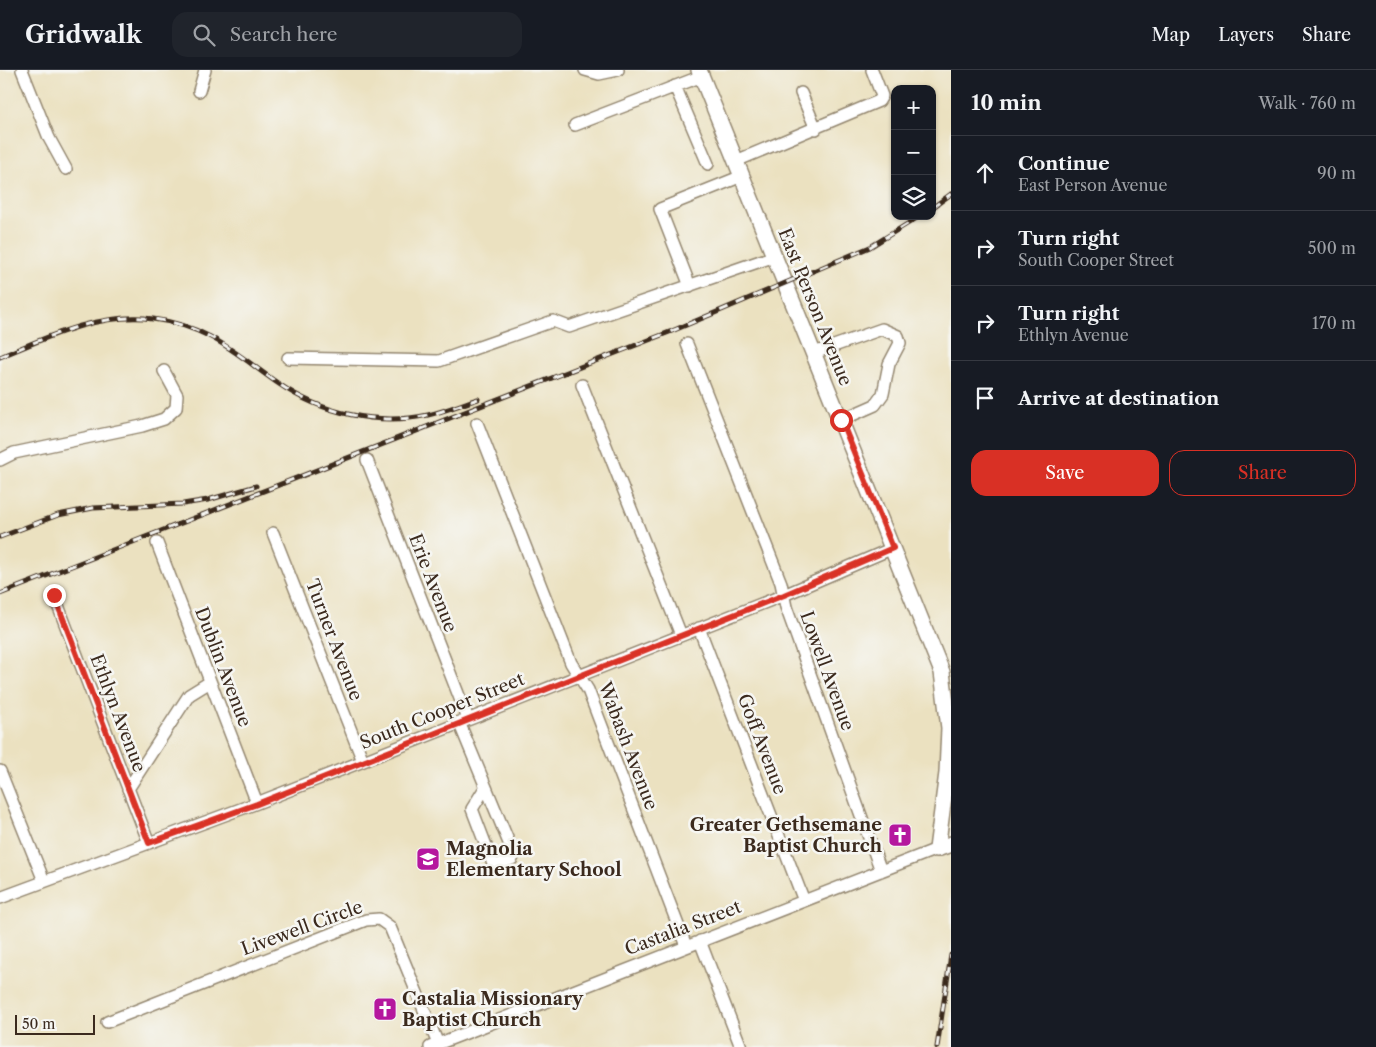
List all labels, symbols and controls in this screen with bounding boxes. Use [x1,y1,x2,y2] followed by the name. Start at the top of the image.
[172,12,522,57] search box
[25,20,142,49] text: Gridwalk
[190,21,218,49] icon: search
[230,23,338,46] text: Search here
[1152,24,1190,46] text: Map
[1218,24,1274,46] text: Layers
[1302,24,1351,46] text: Share
[891,85,936,220] map controls
[891,85,936,130] button: +
[971,90,1042,115] text: 10 min
[1259,93,1356,113] text: Walk · 760 m
[891,130,936,175] button: −
[1018,152,1110,175] text: Continue
[971,159,999,187] icon: ahead
[1317,163,1356,183] text: 90 m
[891,175,936,220] button: layers
[1018,175,1167,195] text: East Person Avenue
[773,225,857,389] street label: East Person Avenue
[1018,227,1119,250] text: Turn right
[971,234,999,262] icon: right
[1308,238,1356,258] text: 500 m
[1018,250,1174,270] text: South Cooper Street
[1018,302,1119,325] text: Turn right
[971,309,999,337] icon: right
[1312,313,1356,333] text: 170 m
[1018,325,1129,345] text: Ethlyn Avenue
[971,384,999,412] icon: arrive
[1018,387,1219,410] text: Arrive at destination
[830,409,853,432] route start
[971,450,1159,496] button: Save
[1169,450,1356,496] button: Share
[404,531,462,635] street label: Erie Avenue
[301,576,367,704] street label: Turner Avenue
[43,584,66,607] route end
[190,604,256,730] street label: Dublin Avenue
[795,608,859,734] street label: Lowell Avenue
[85,651,151,775] street label: Ethlyn Avenue
[357,668,528,754] street label: South Cooper Street
[593,678,662,813] street label: Wabash Avenue
[733,691,791,797] street label: Goff Avenue
[690,814,883,857] place label: Greater Gethsemane Baptist Church
[887,822,913,848] church icon: Greater Gethsemane Baptist Church
[446,838,622,881] place label: Magnolia Elementary School
[415,846,441,872] school or university icon: Magnolia Elementary School
[622,895,745,960] street label: Castalia Street
[238,896,366,960] street label: Livewell Circle
[402,988,584,1031] place label: Castalia Missionary Baptist Church
[372,996,398,1022] church icon: Castalia Missionary Baptist Church
[15,1012,95,1035] scale bar
[22,1015,55,1033] text: 50 m

